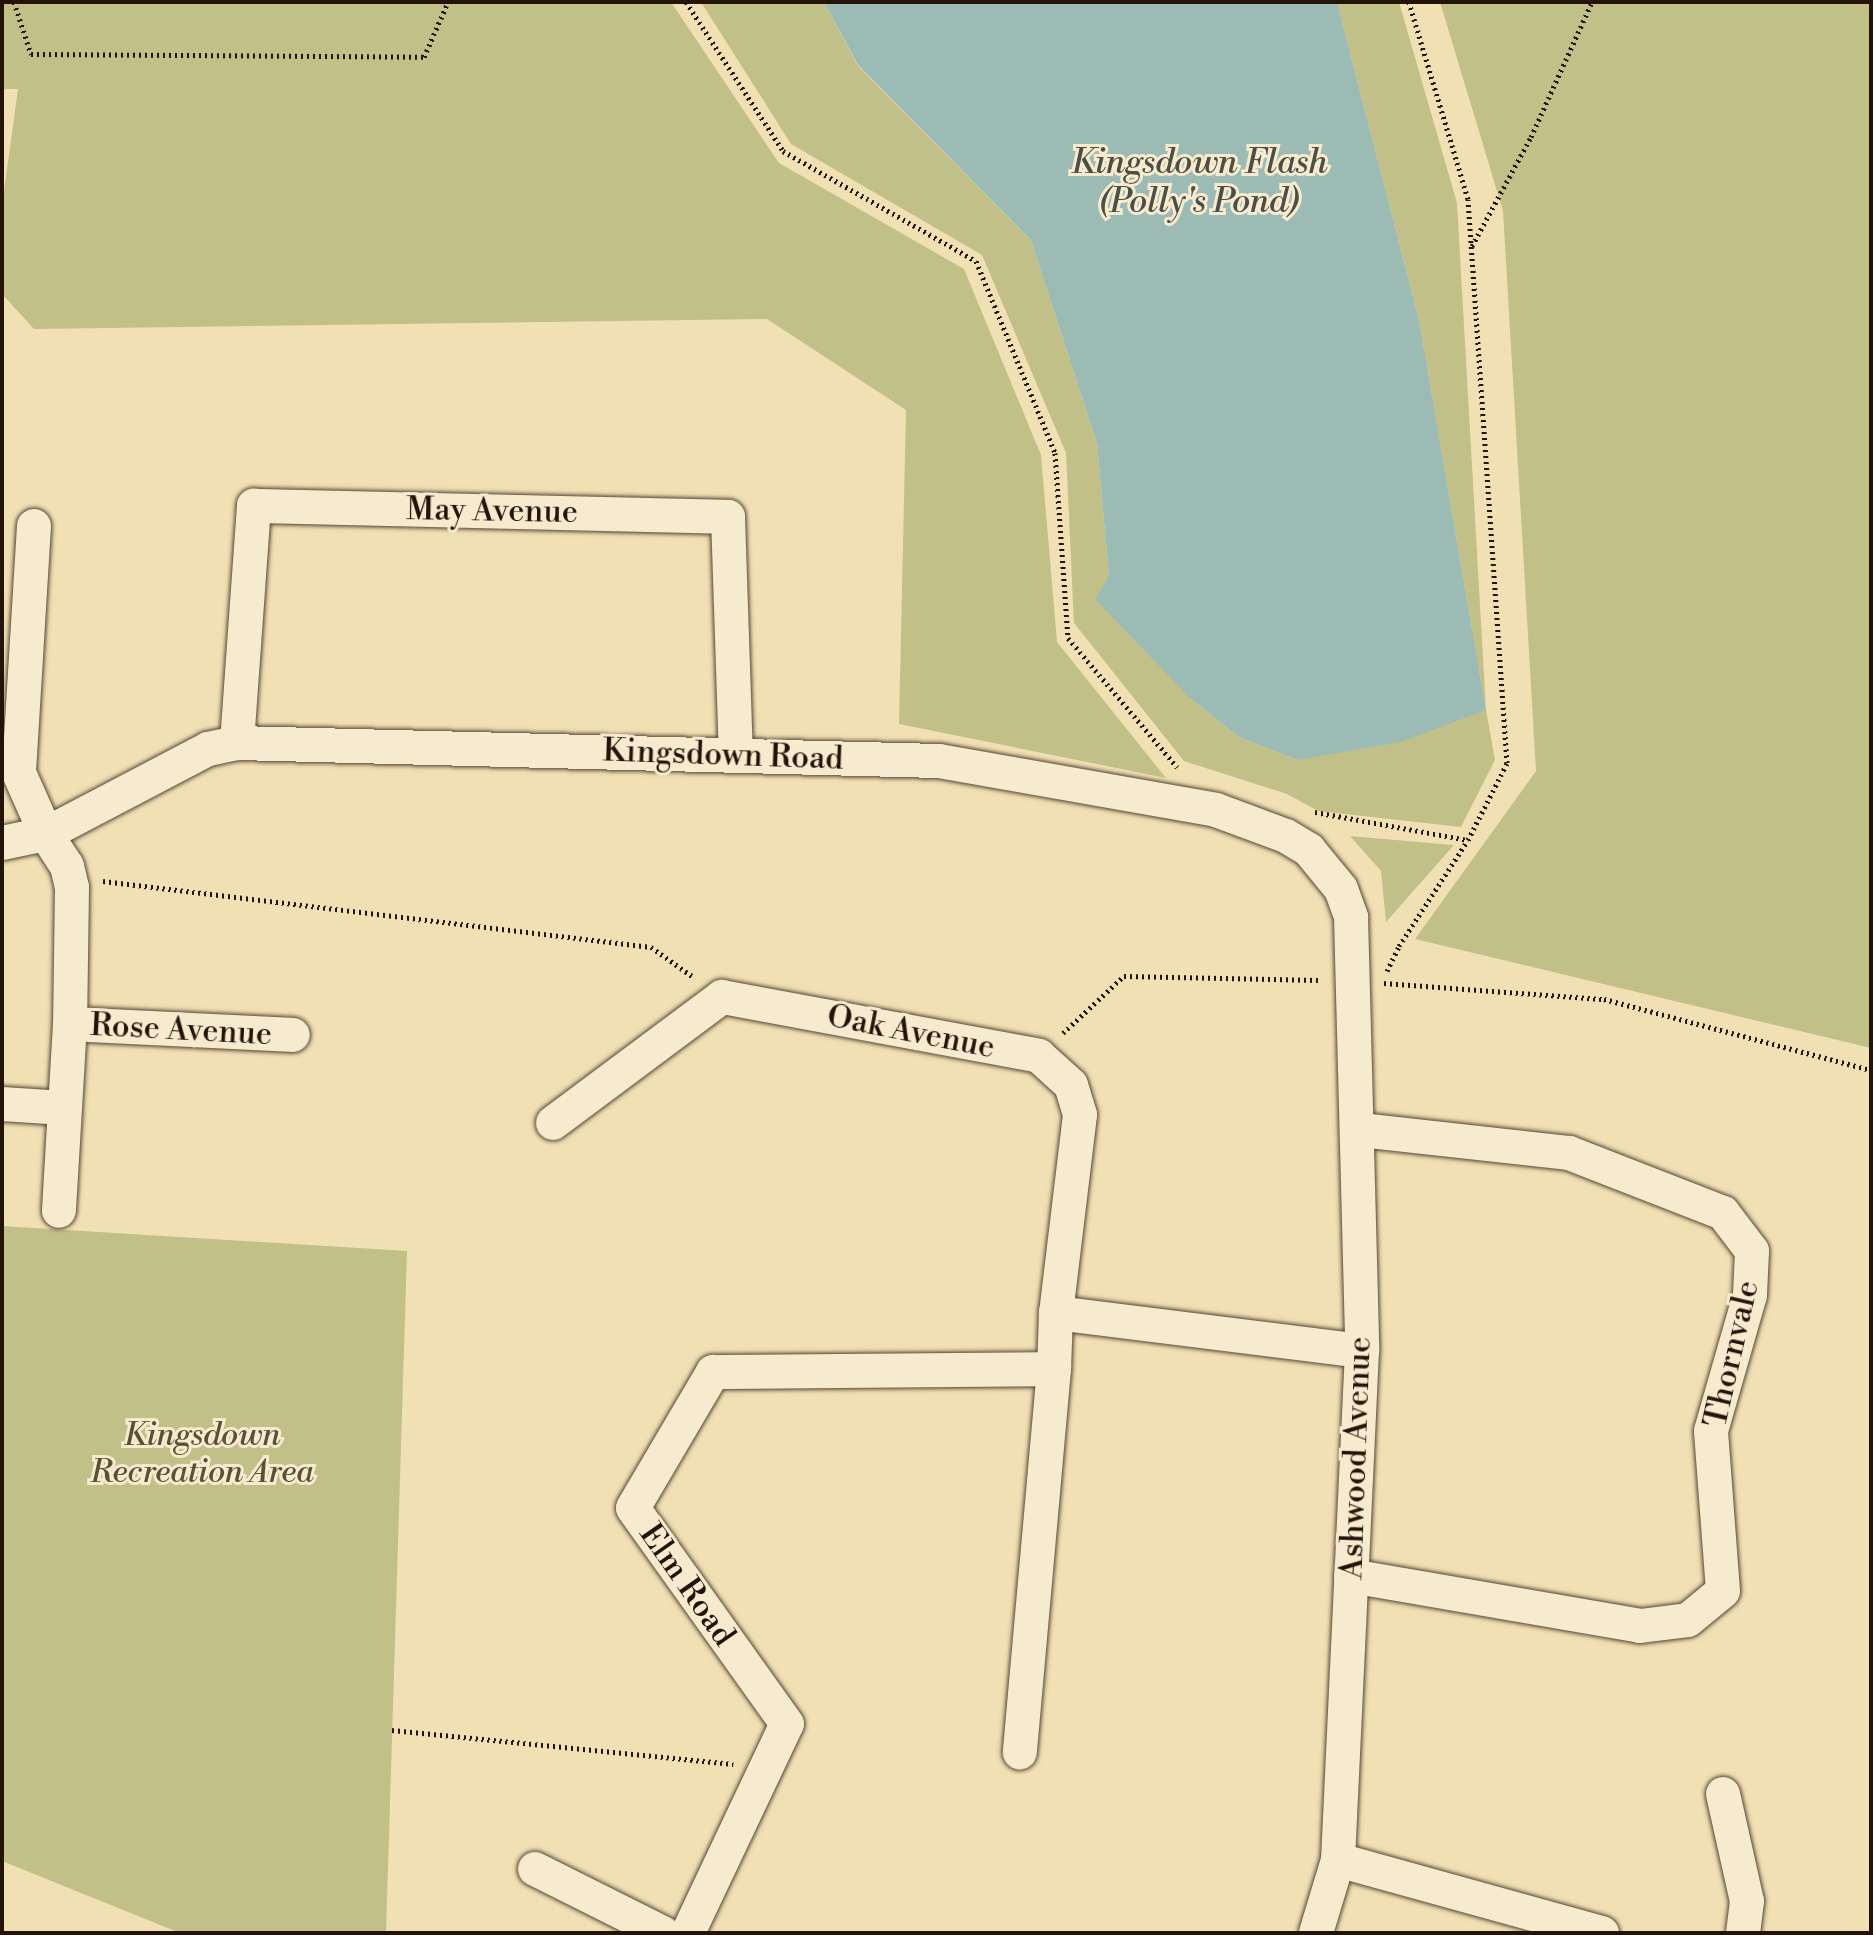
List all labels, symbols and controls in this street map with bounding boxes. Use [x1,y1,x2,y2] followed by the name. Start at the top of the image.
[1071,143,1327,222] water label: Kingsdown Flash (Polly's Pond)
[406,490,578,532] street label: May Avenue
[602,732,844,778] street label: Kingsdown Road
[824,997,998,1067] street label: Oak Avenue
[89,1006,273,1054] street label: Rose Avenue
[1696,1277,1768,1431] street label: Thornvale
[1333,1336,1379,1580] street label: Ashwood Avenue
[90,1417,314,1492] park label: Kingsdown Recreation Area
[631,1516,743,1654] street label: Elm Road

